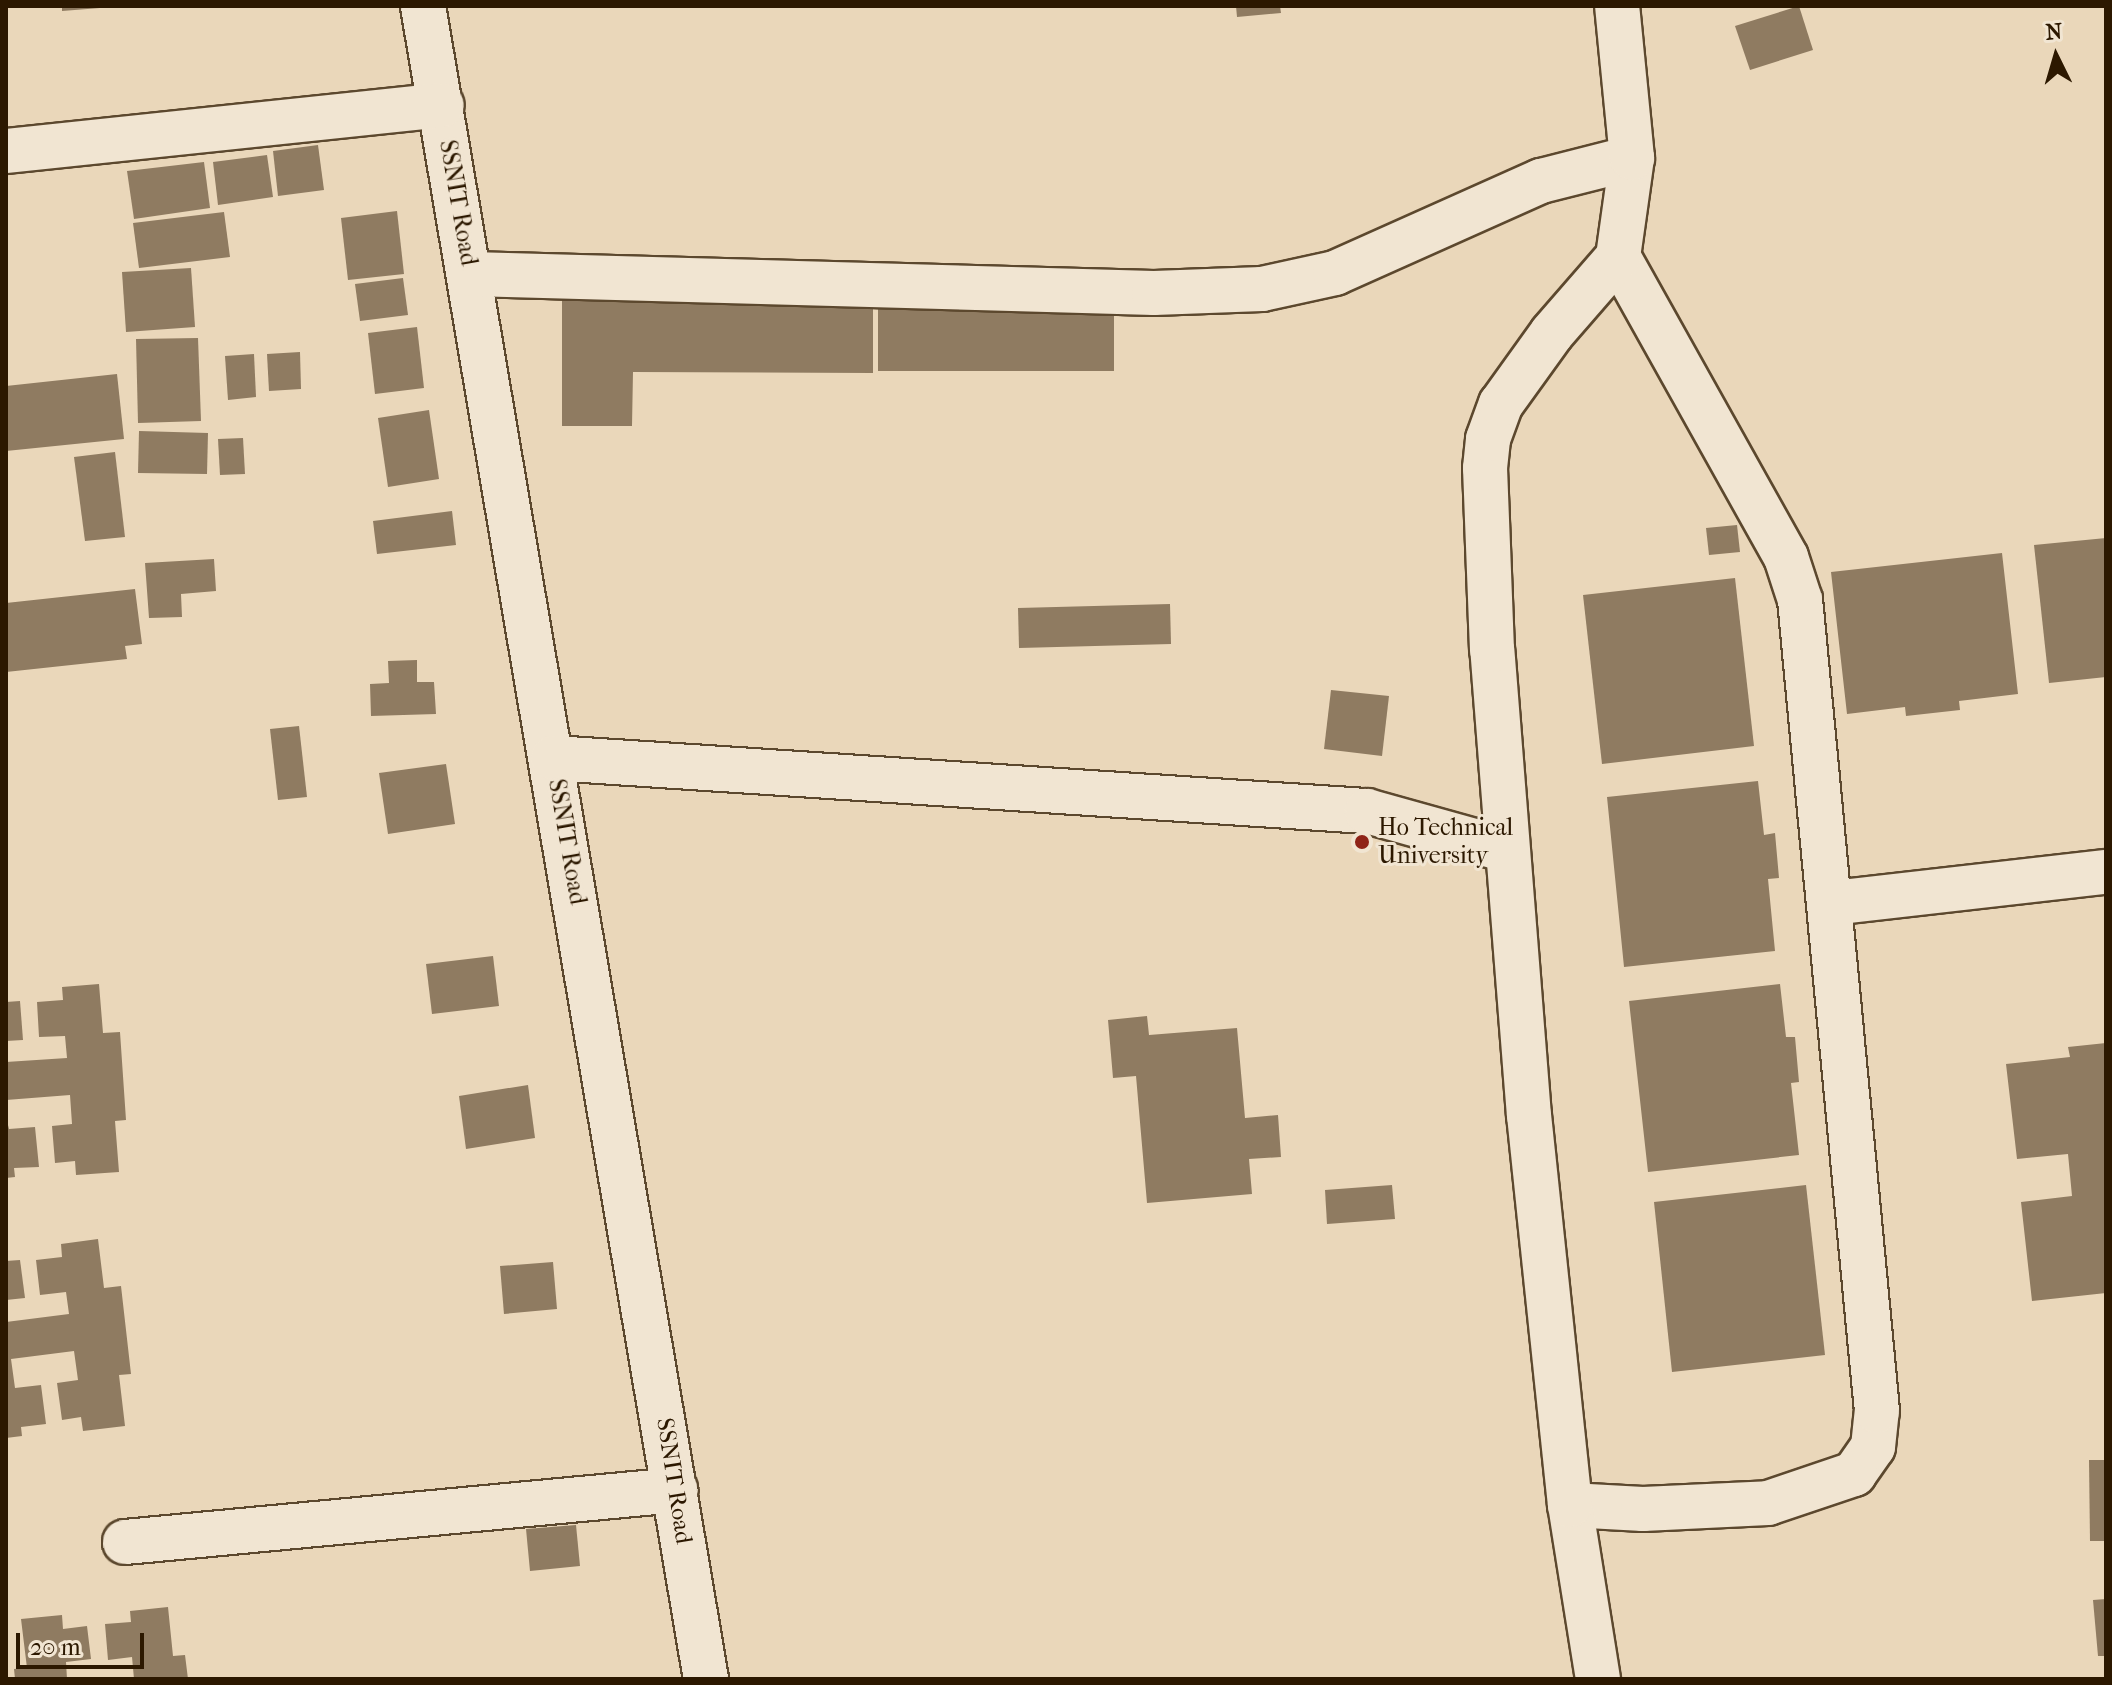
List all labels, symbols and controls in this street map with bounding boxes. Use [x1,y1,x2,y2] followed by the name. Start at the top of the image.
[2016,16,2096,96] north arrow
[2044,18,2063,46] text: N
[433,138,483,268] street label: SSNIT Road
[542,777,592,907] street label: SSNIT Road
[1378,814,1513,870] place label: Ho Technical University
[1353,833,1371,851] marker: Ho Technical University
[650,1416,698,1546] street label: SSNIT Road
[20,1617,148,1667] scale bar
[30,1633,81,1661] text: 20 m

